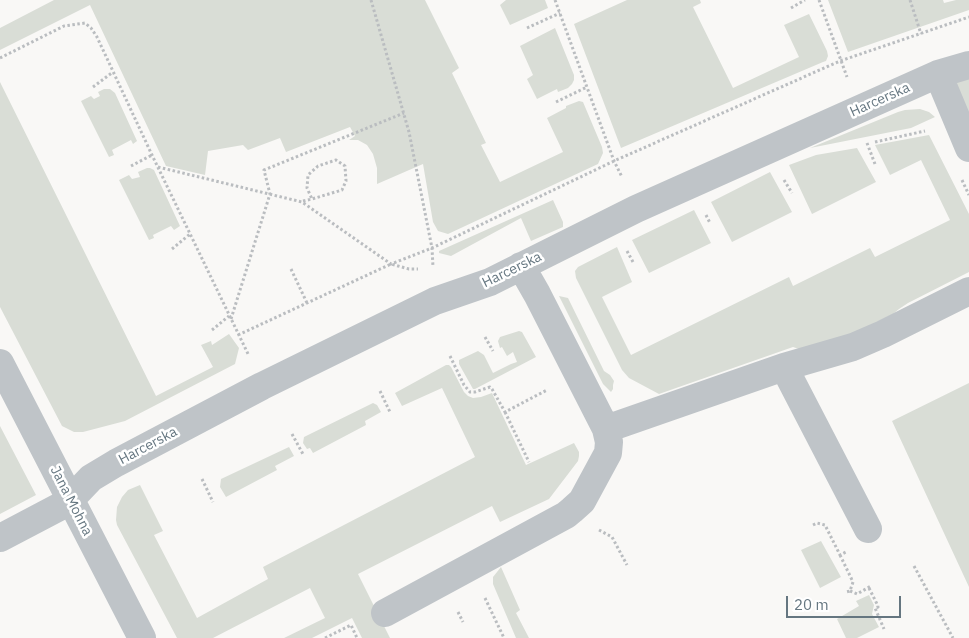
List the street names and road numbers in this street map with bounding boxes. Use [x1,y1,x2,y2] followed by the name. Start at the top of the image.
[847,79,913,121] street label: Harcerska
[480,248,544,292] street label: Harcerska
[116,424,180,468] street label: Harcerska
[46,463,96,539] street label: Jana Mohna

